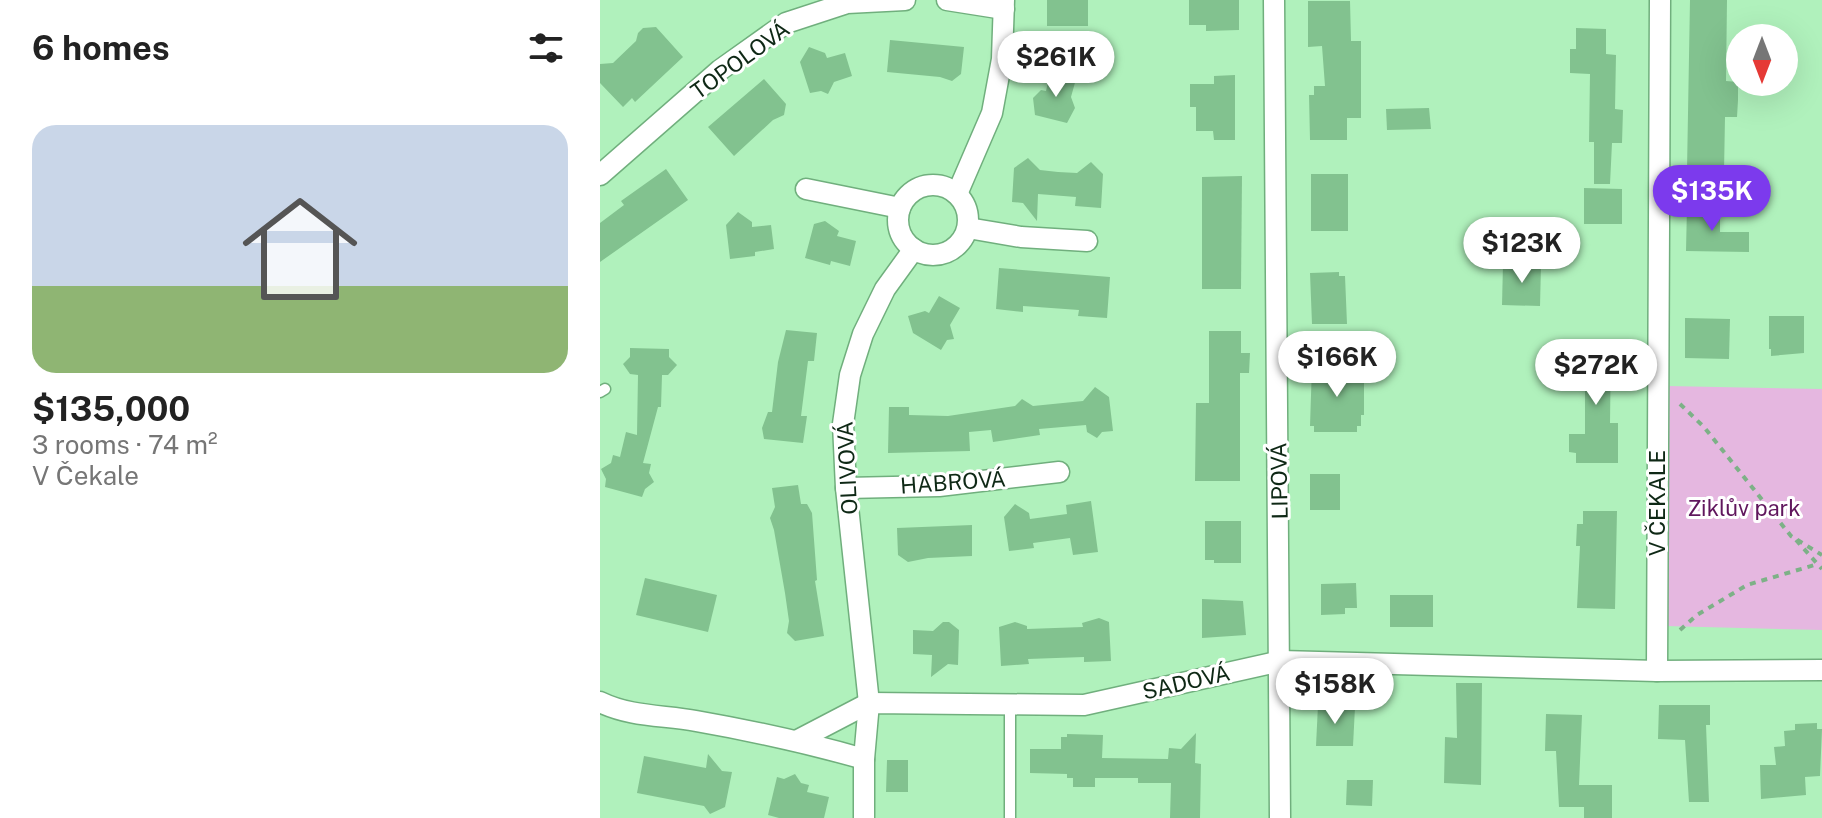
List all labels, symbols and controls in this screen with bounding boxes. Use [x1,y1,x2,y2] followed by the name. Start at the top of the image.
[686,16,794,104] street label: TOPOLOVÁ
[1726,24,1798,96] north arrow
[1726,24,1798,96] map controls
[524,26,568,70] icon: filters
[32,28,170,68] text: 6 homes
[1000,31,1112,99] pin: $261K
[1015,41,1097,72] text: $261K
[1656,165,1768,233] pin: $135K
[1671,175,1753,206] text: $135K
[228,177,372,321] icon: home
[1466,217,1578,285] pin: $123K
[1481,227,1563,258] text: $123K
[1281,331,1393,399] pin: $166K
[1540,339,1652,407] pin: $272K
[1296,341,1378,372] text: $166K
[1553,349,1639,380] text: $272K
[32,389,190,429] text: $135,000
[832,421,862,515] street label: OLIVOVÁ
[32,429,218,460] text: 3 rooms · 74 m²
[1265,442,1293,520] street label: LIPOVÁ
[1644,450,1670,556] street label: V ČEKALE
[32,460,139,491] text: V Čekale
[899,465,1007,499] street label: HABROVÁ
[1687,495,1801,521] park label: Ziklův park
[1279,658,1391,726] pin: $158K
[1140,659,1232,705] street label: SADOVÁ
[1294,668,1376,699] text: $158K

